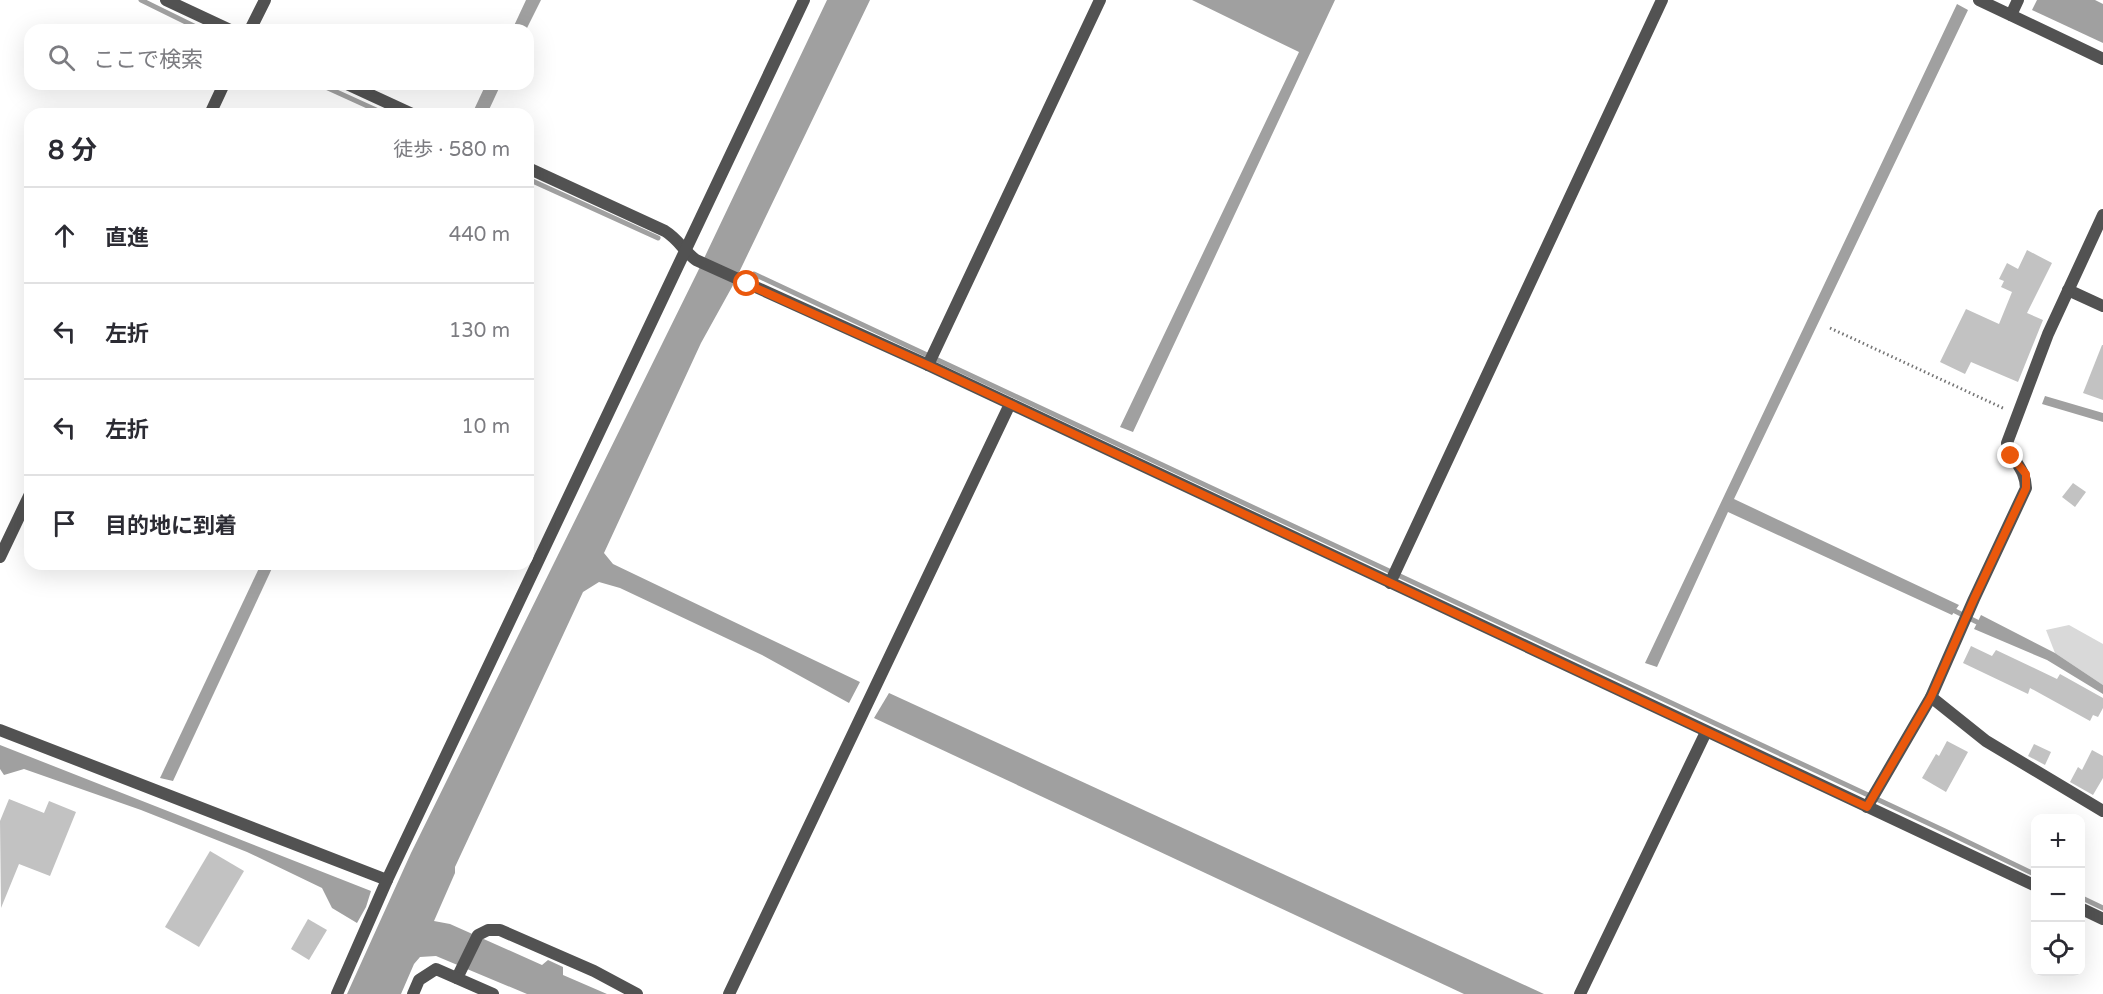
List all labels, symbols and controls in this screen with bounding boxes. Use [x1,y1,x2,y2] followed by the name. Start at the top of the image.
[24,24,534,90] search box
[45,41,78,74] icon: search
[93,47,203,73] text: ここで検索
[48,135,97,166] text: 8 分
[393,138,510,162] text: 徒歩 · 580 m
[48,219,81,252] icon: ahead
[449,223,510,247] text: 440 m
[105,225,149,251] text: 直進
[733,270,759,296] route start
[48,315,81,348] icon: left
[449,319,510,343] text: 130 m
[105,321,149,347] text: 左折
[48,411,81,444] icon: left
[461,415,510,439] text: 10 m
[105,417,149,443] text: 左折
[1997,442,2023,468] route end
[48,507,81,540] icon: arrive
[105,513,237,539] text: 目的地に到着
[2031,814,2085,976] map controls
[2031,814,2085,868] button: +
[2031,868,2085,922] button: −
[2031,922,2085,976] button: locate

